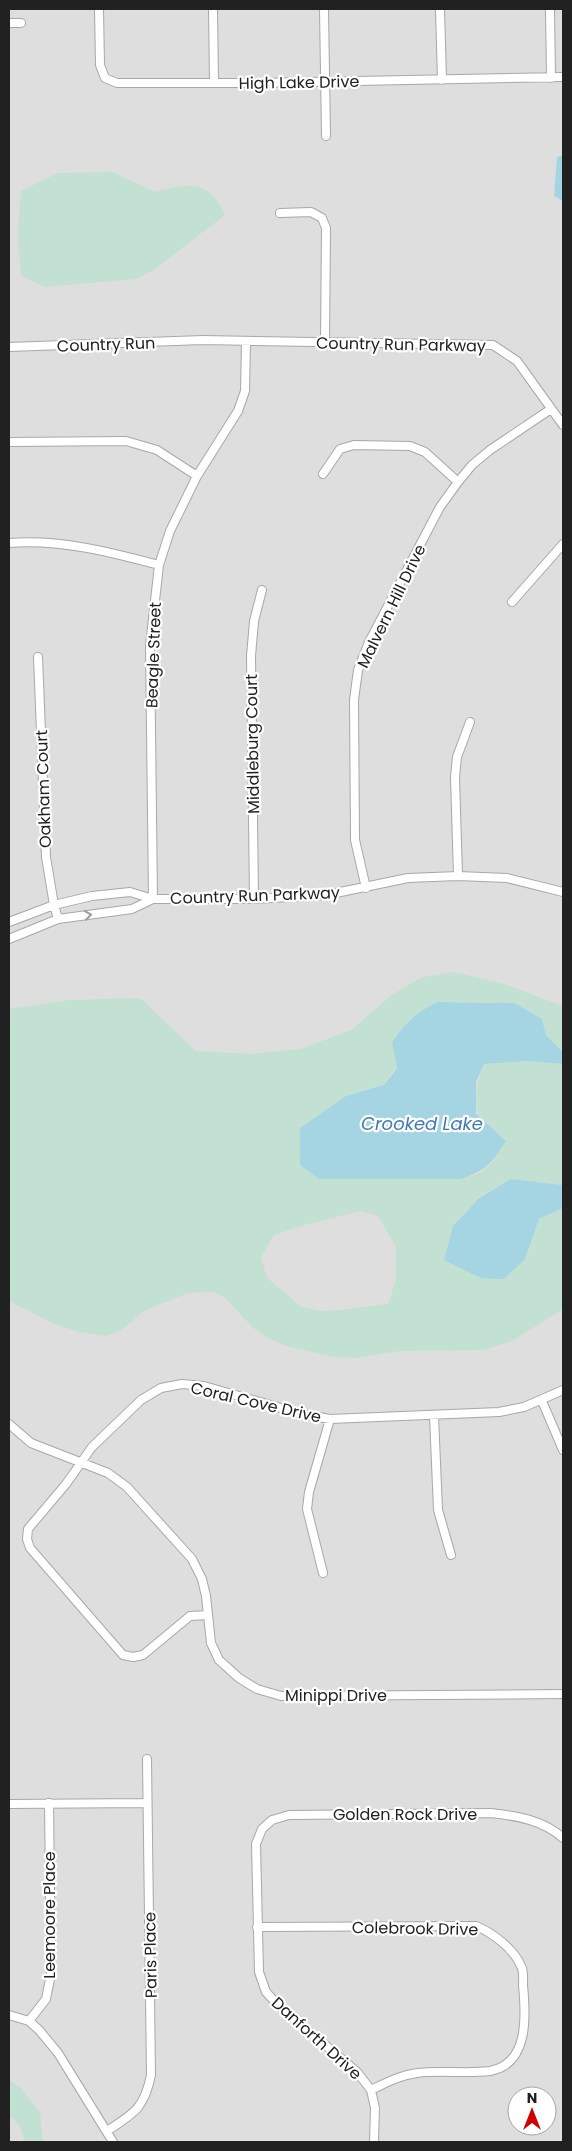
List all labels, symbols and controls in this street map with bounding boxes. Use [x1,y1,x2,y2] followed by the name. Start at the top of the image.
[239,70,360,95] street label: High Lake Drive
[56,331,156,358] street label: Country Run
[316,332,486,357] street label: Country Run Parkway
[351,540,431,672] street label: Malvern Hill Drive
[140,601,167,709] street label: Beagle Street
[240,674,265,814] street label: Middleburg Court
[30,729,57,848] street label: Oakham Court
[170,881,340,910] street label: Country Run Parkway
[85,910,93,921] one-way arrow
[361,1111,483,1136] water label: Crooked Lake
[188,1376,324,1429] street label: Coral Cove Drive
[285,1684,387,1707] street label: Minippi Drive
[333,1803,477,1826] street label: Golden Rock Drive
[38,1851,61,1979] street label: Leemoore Place
[138,1912,163,1998] street label: Paris Place
[352,1916,478,1941] street label: Colebrook Drive
[267,1992,367,2085] street label: Danforth Drive
[507,2086,557,2136] north arrow
[527,2088,537,2108] text: N

